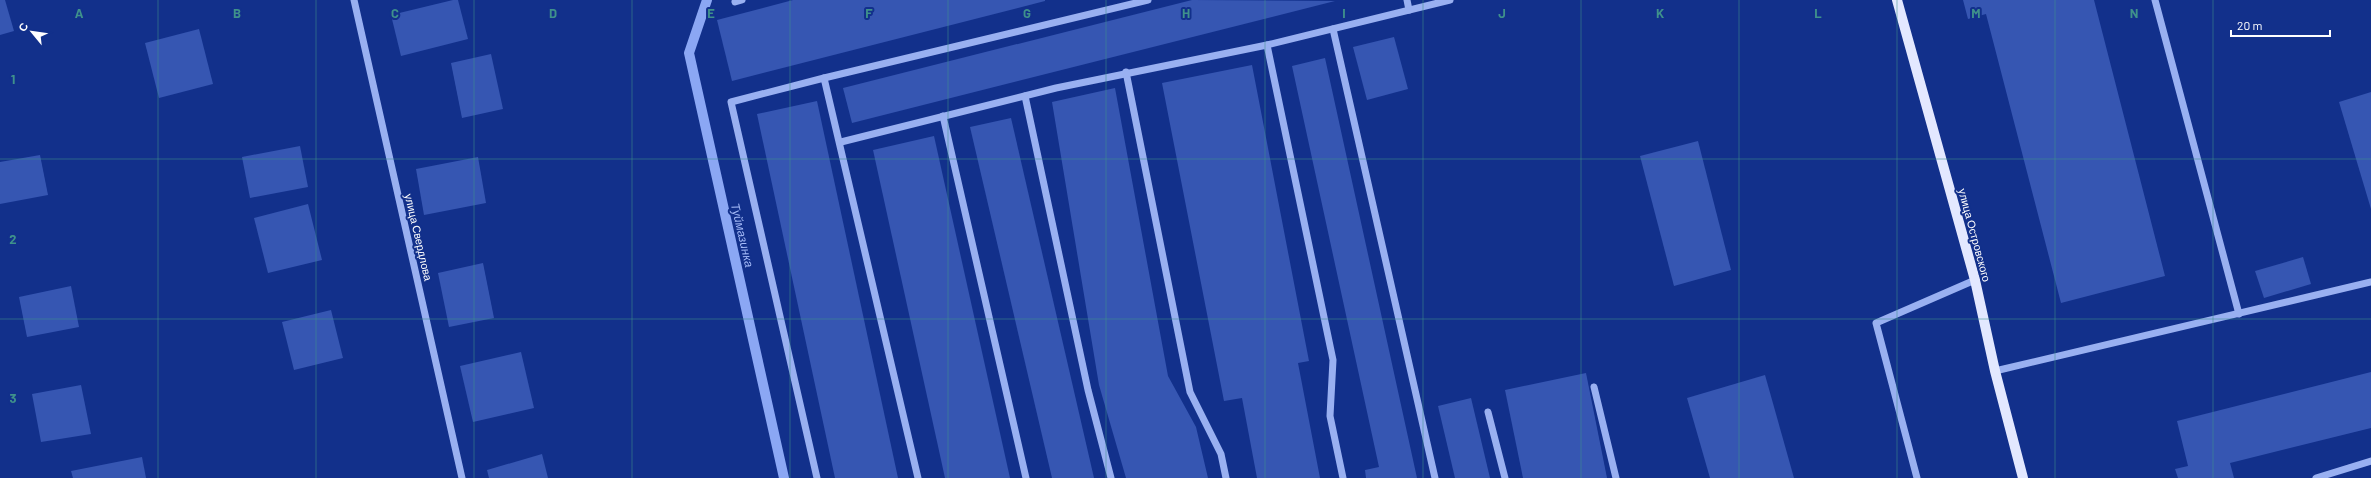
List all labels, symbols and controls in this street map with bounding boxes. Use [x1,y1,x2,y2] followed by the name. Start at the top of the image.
[75,5,84,21] text: A
[233,5,241,21] text: B
[391,5,399,21] text: C
[549,5,557,21] text: D
[707,5,715,21] text: E
[865,5,873,21] text: F
[1023,5,1031,21] text: G
[1182,5,1190,21] text: H
[1342,5,1346,21] text: I
[1498,5,1506,21] text: J
[1656,5,1664,21] text: K
[1814,5,1822,21] text: L
[1971,5,1981,21] text: M
[2130,5,2138,21] text: N
[12,12,52,52] north arrow
[2231,12,2330,38] scale bar
[2237,18,2263,32] text: 20 m
[15,20,30,34] text: С
[11,71,15,87] text: 1
[1956,187,1994,283] street label: улица Островского
[403,192,436,283] street label: улица Свердлова
[728,202,757,269] water label: Туймазинка
[9,231,17,247] text: 2
[9,390,17,406] text: 3

